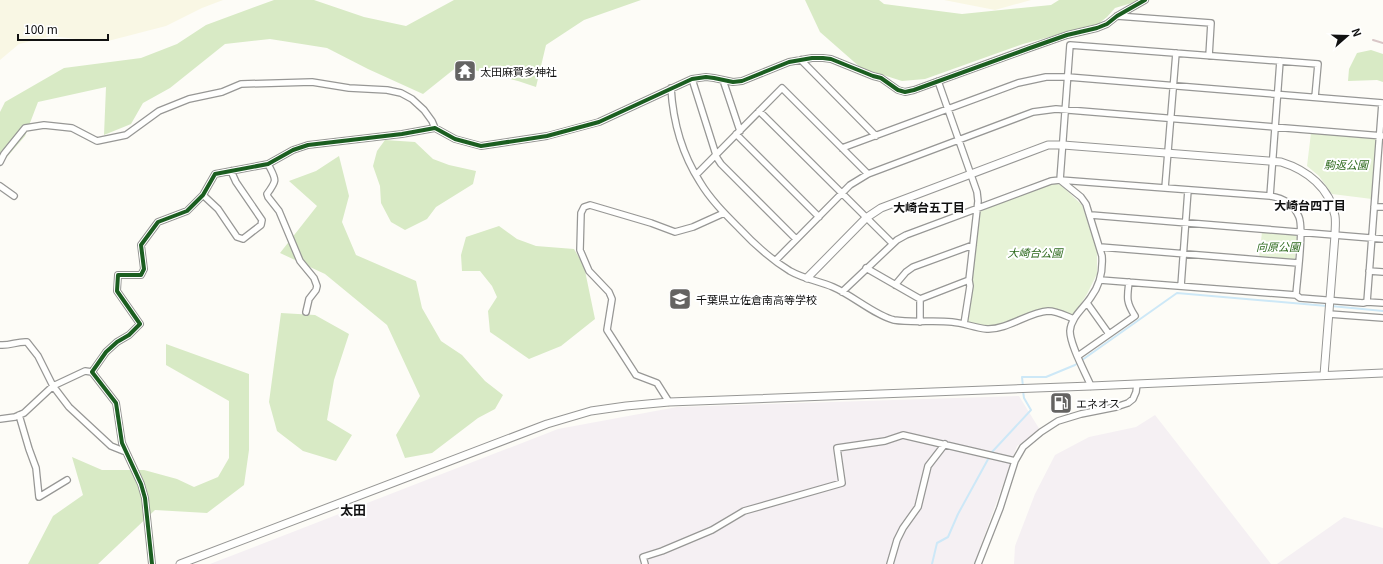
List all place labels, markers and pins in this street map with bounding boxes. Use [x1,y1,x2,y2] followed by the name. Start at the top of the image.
[452,58,478,84] temple icon: 太田麻賀多神社
[480,63,557,79] place label: 太田麻賀多神社
[667,286,693,312] school or university icon: 千葉県立佐倉南高等学校
[696,291,817,307] place label: 千葉県立佐倉南高等学校
[1048,390,1074,416] fuel station icon: エネオス
[1076,395,1120,411] place label: エネオス

